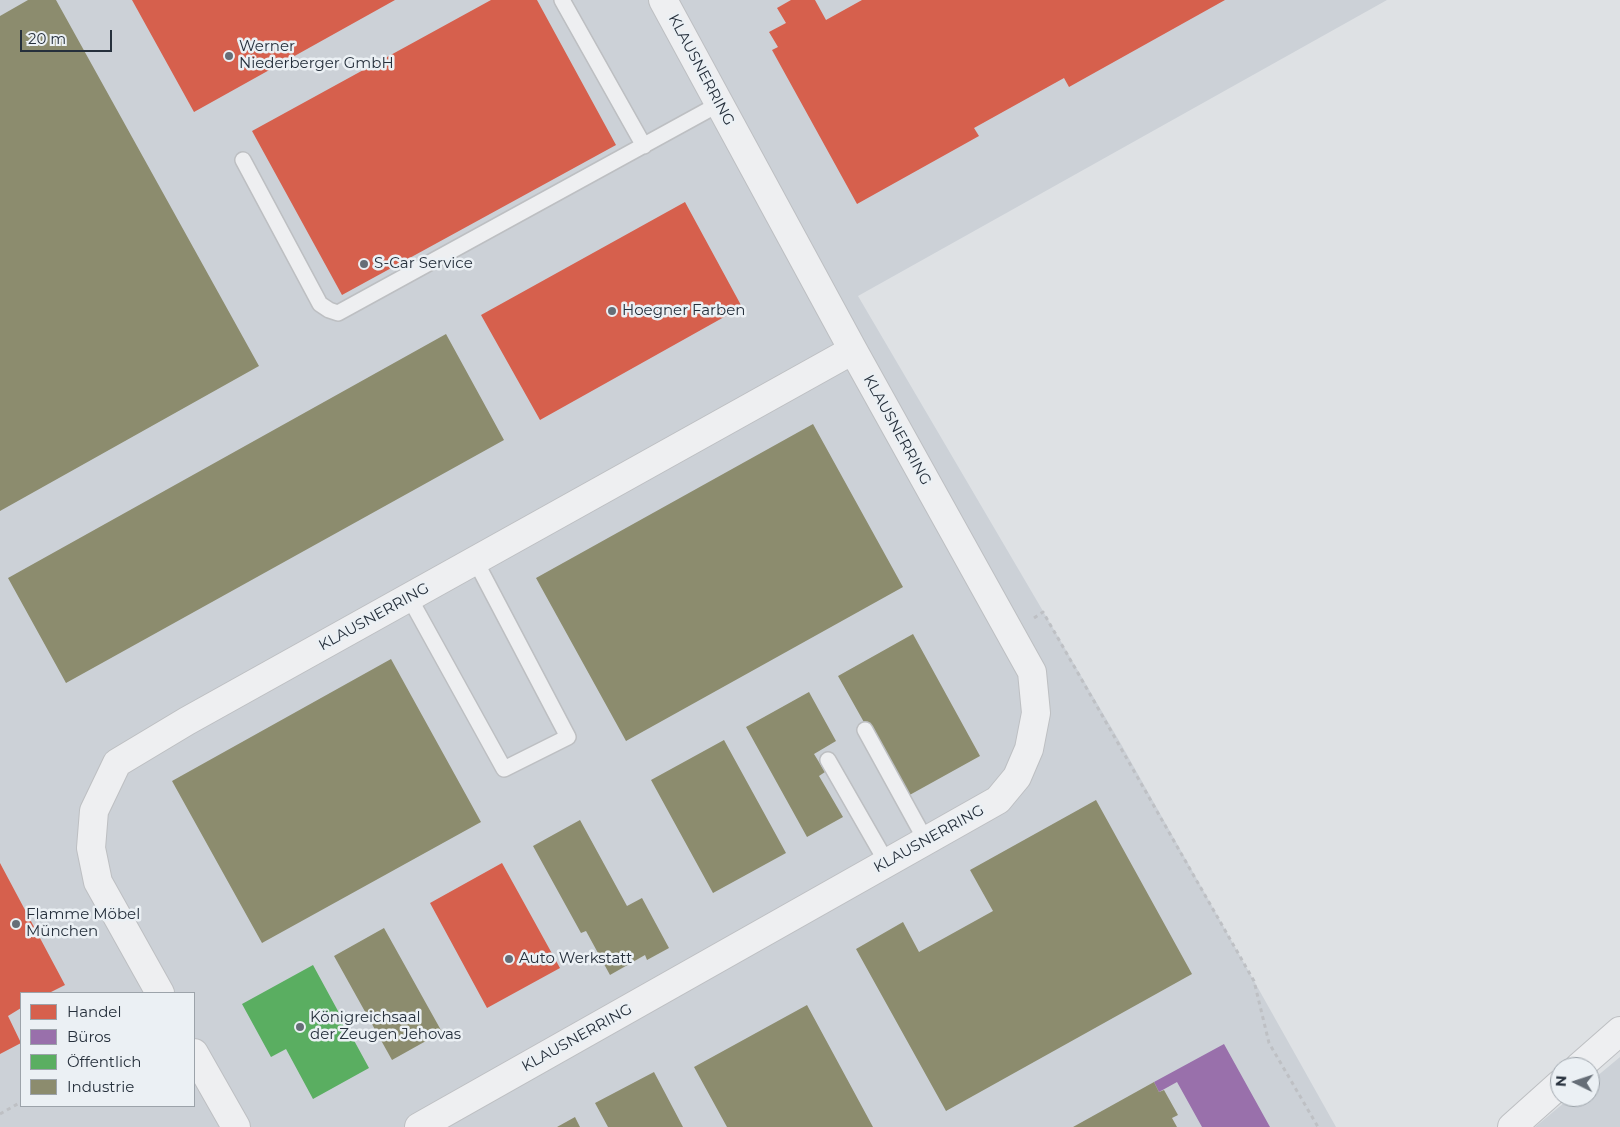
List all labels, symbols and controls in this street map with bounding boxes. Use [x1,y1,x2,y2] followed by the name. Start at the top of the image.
[664,11,738,129] street label: KLAUSNERRING
[22,20,115,52] scale bar
[28,29,66,48] text: 20 m
[239,38,394,73] place label: Werner Niederberger GmbH
[223,50,235,62] marker: Werner Niederberger GmbH
[374,255,473,273] place label: S-Car Service
[358,258,370,270] marker: S-Car Service
[622,302,745,320] place label: Hoegner Farben
[606,305,618,317] marker: Hoegner Farben
[859,372,935,488] street label: KLAUSNERRING
[316,579,432,655] street label: KLAUSNERRING
[871,801,987,877] street label: KLAUSNERRING
[26,906,140,941] place label: Flamme Möbel München
[10,918,22,930] marker: Flamme Möbel München
[519,950,632,968] place label: Auto Werkstatt
[503,953,515,965] marker: Auto Werkstatt
[20,992,195,1107] legend
[519,1000,635,1076] street label: KLAUSNERRING
[67,1002,121,1021] text: Handel
[310,1009,461,1044] place label: Königreichsaal der Zeugen Jehovas
[294,1021,306,1033] marker: Königreichsaal der Zeugen Jehovas
[67,1027,111,1046] text: Büros
[67,1052,141,1071] text: Öffentlich
[1550,1057,1600,1107] north arrow
[1552,1075,1570,1087] text: N
[67,1077,134,1096] text: Industrie

